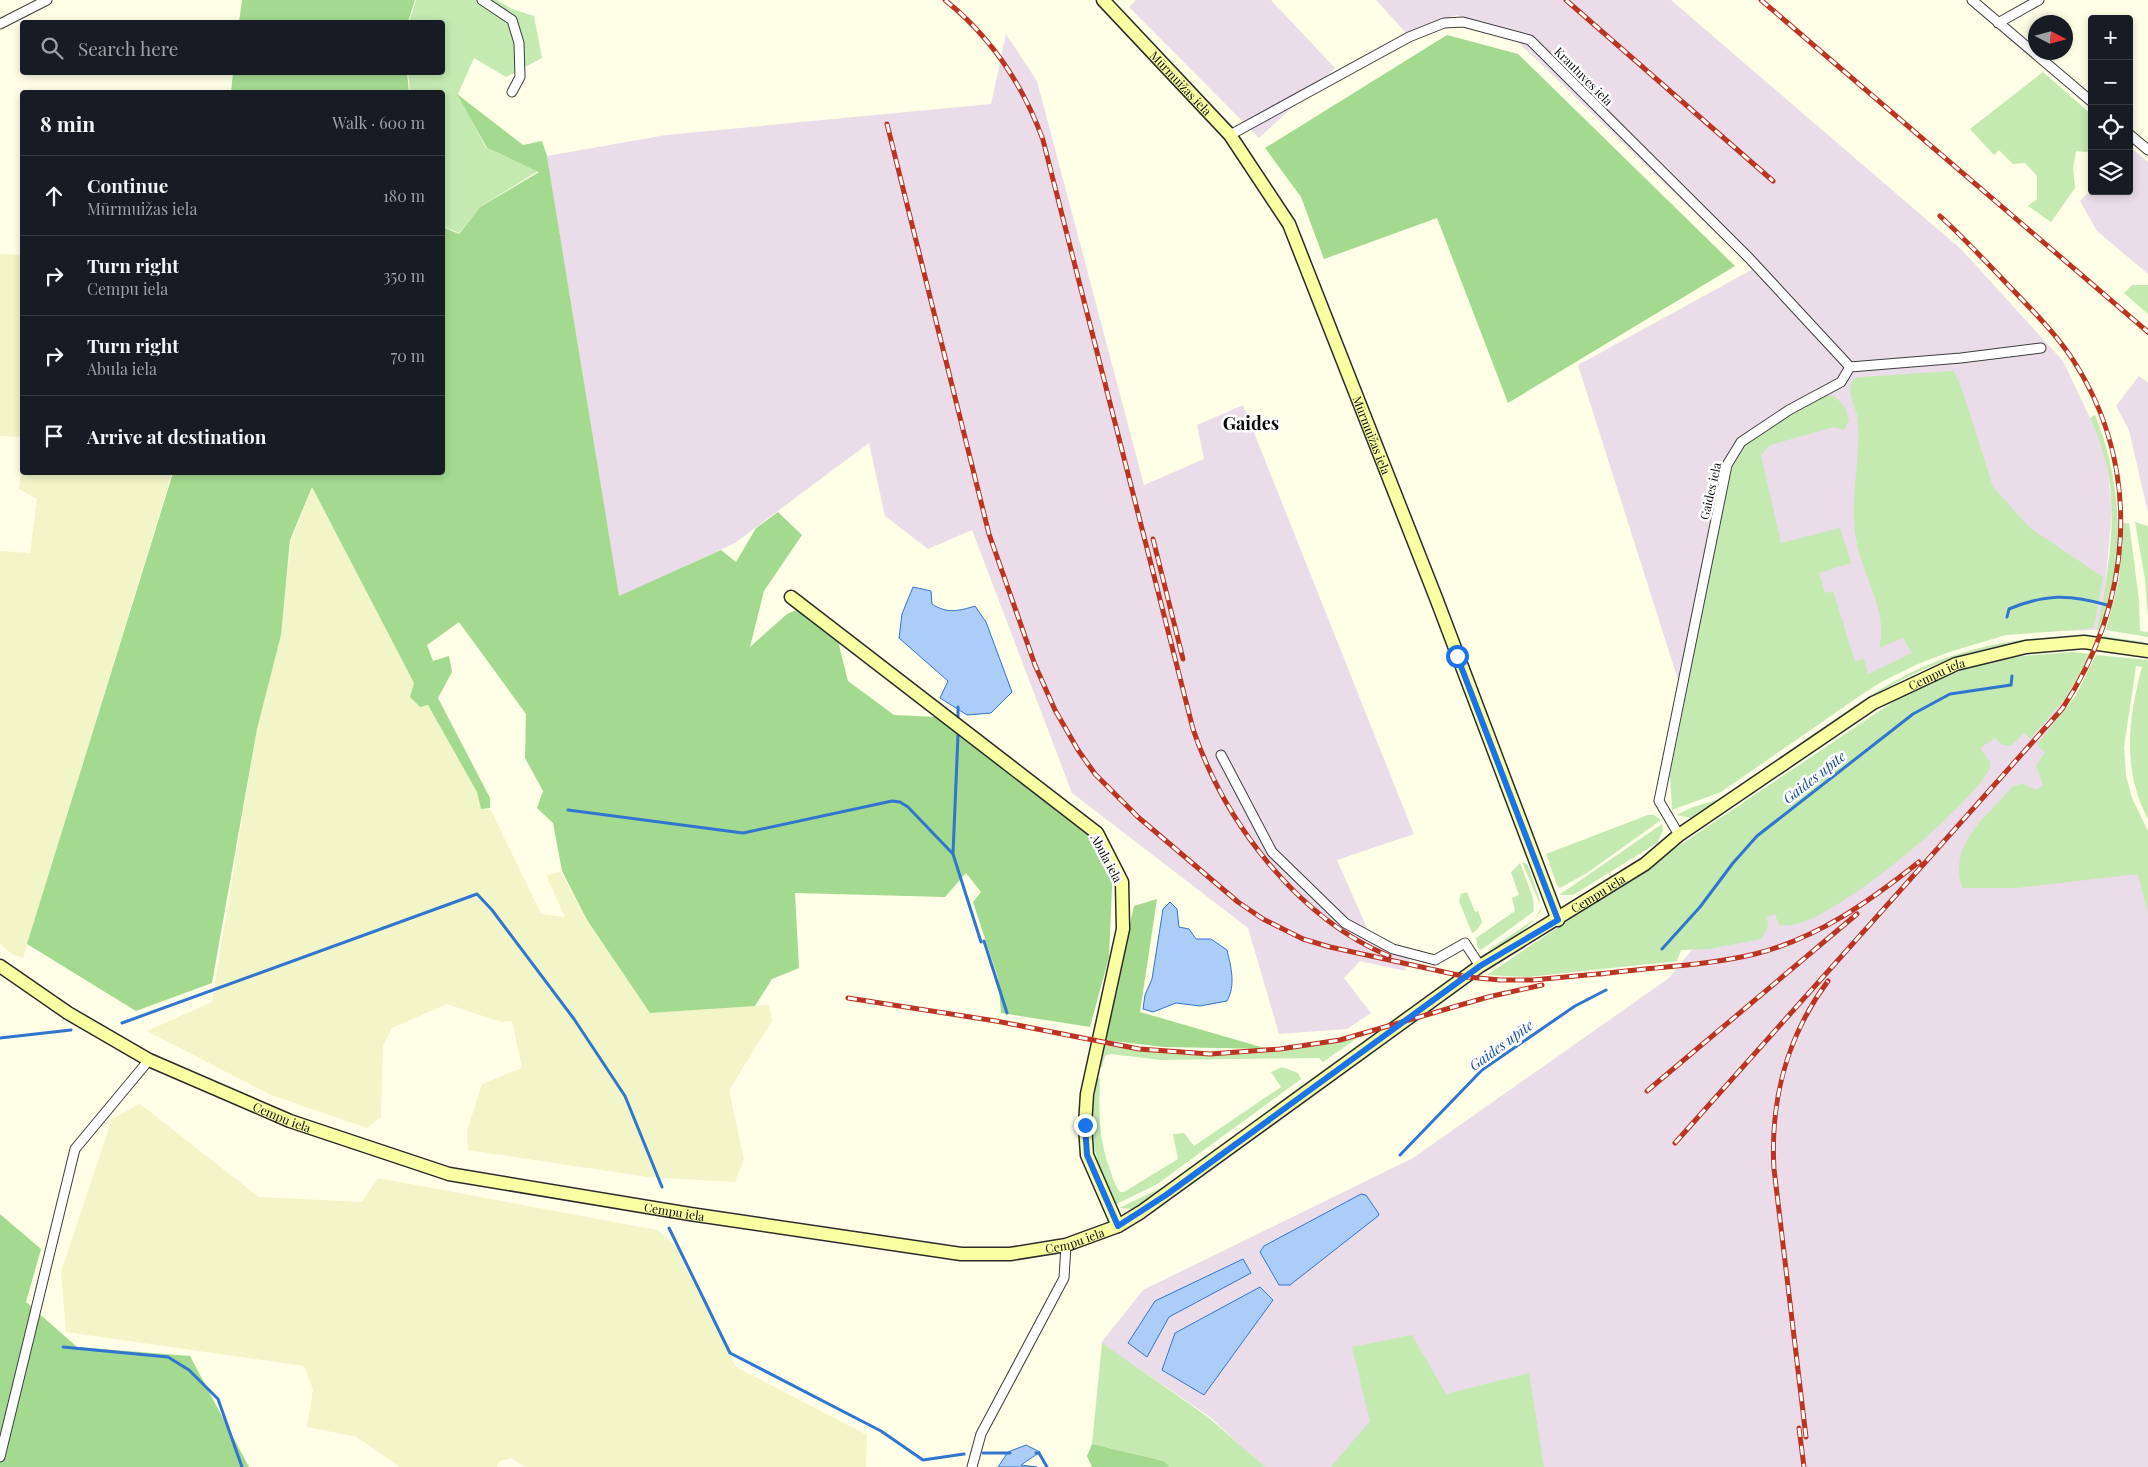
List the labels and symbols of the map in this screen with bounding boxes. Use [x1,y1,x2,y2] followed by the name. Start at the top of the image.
[2028,15,2073,60] north arrow
[1551,43,1617,109] street label: Krautuves iela
[1147,47,1215,119] street label: Mūrmuižas iela
[1349,394,1395,477] street label: Mūrmuižas iela
[1223,411,1279,435] district label: Gaides
[1696,461,1724,521] street label: Gaides iela
[1446,645,1469,668] route start
[1905,654,1966,693] street label: Cempu iela
[1779,747,1849,807] water label: Gaides upīte
[1087,830,1126,885] street label: Abula iela
[1568,870,1628,916] street label: Cempu iela
[1465,1015,1537,1075] water label: Gaides upīte
[251,1098,313,1135] street label: Cempu iela
[1074,1114,1097,1137] route end
[643,1199,706,1224] street label: Cempu iela
[1044,1224,1106,1256] street label: Cempu iela

